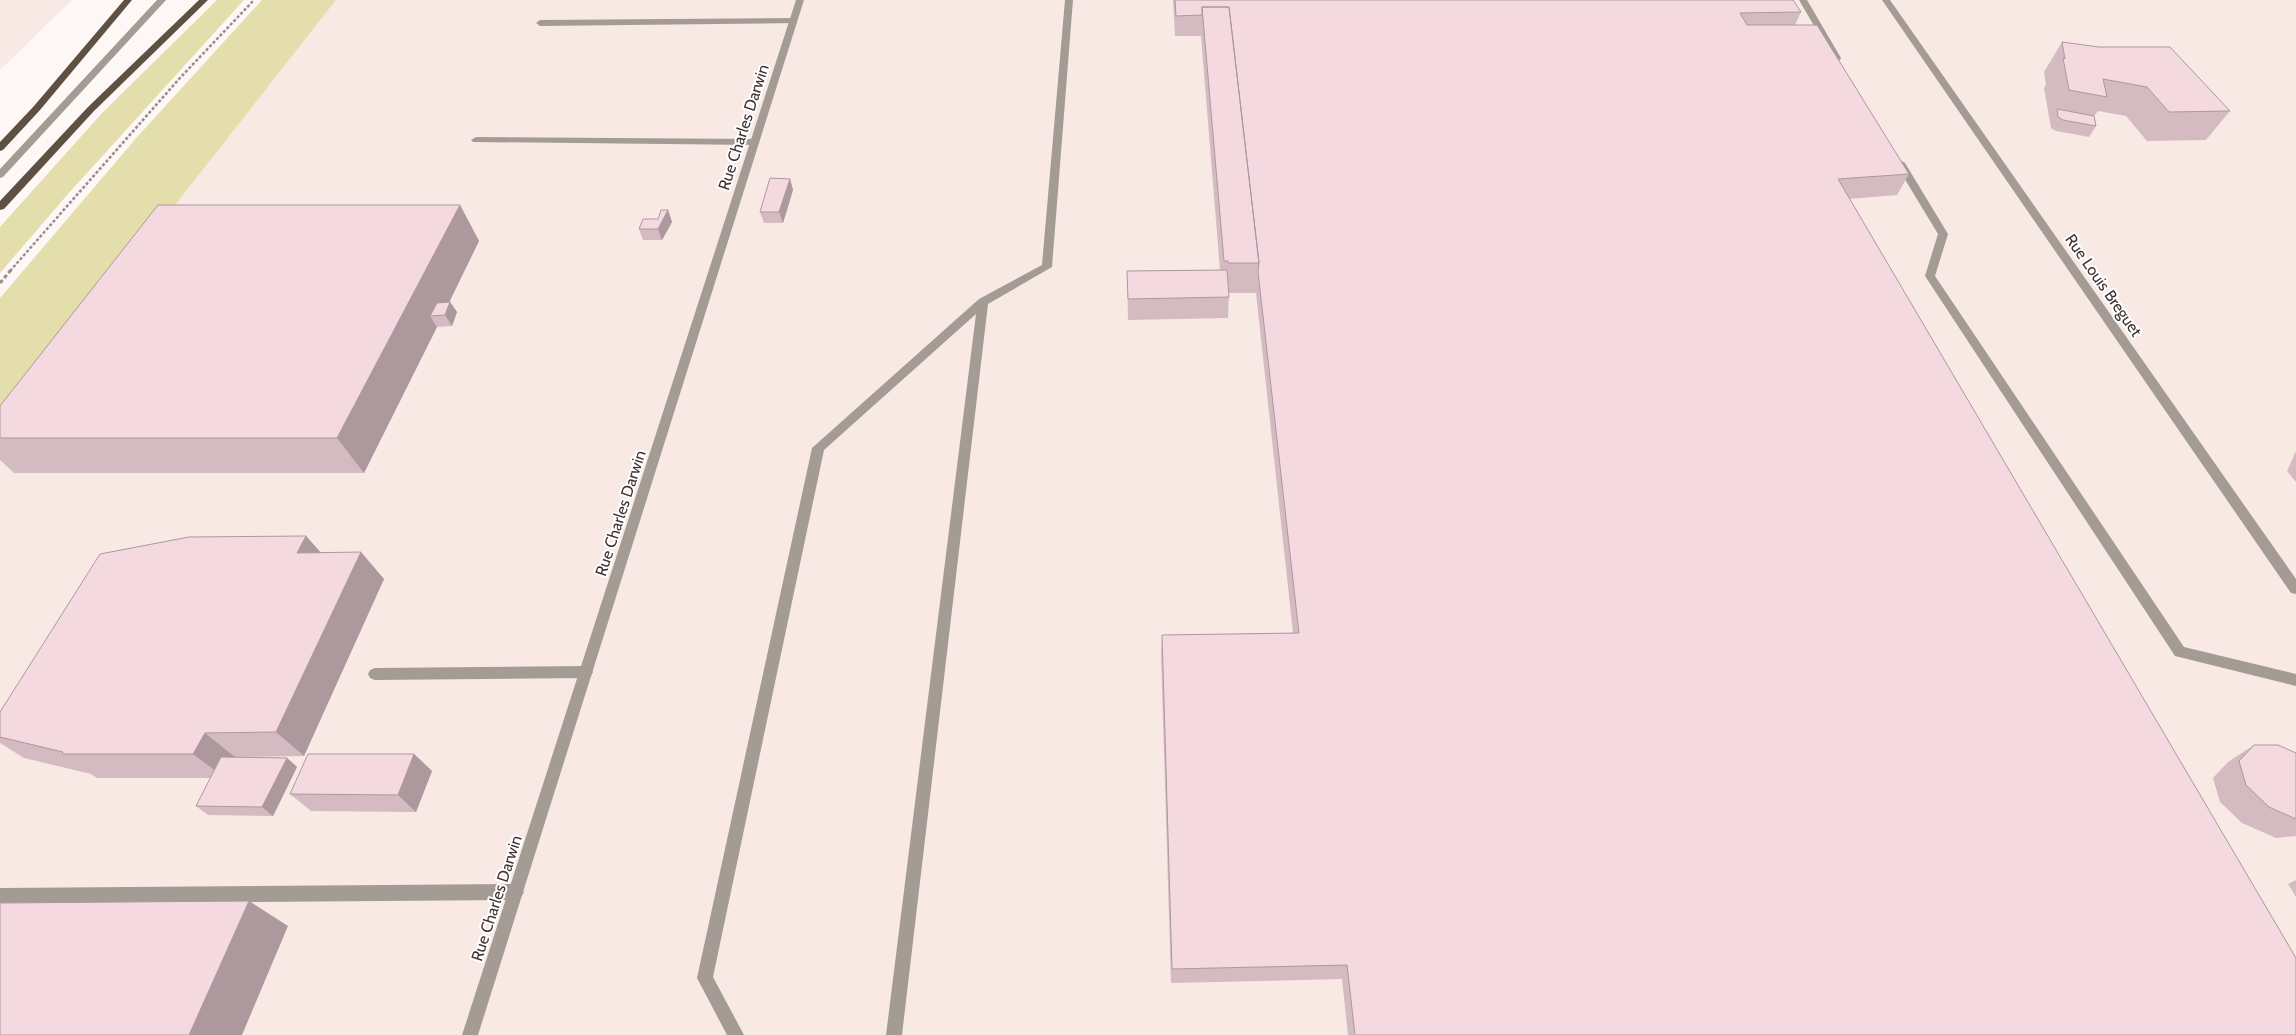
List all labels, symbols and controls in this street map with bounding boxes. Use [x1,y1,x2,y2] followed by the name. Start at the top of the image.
[714,62,773,192] street label: Rue Charles Darwin
[2061,230,2146,341] street label: Rue Louis Breguet
[591,448,650,578] street label: Rue Charles Darwin
[467,833,526,963] street label: Rue Charles Darwin

